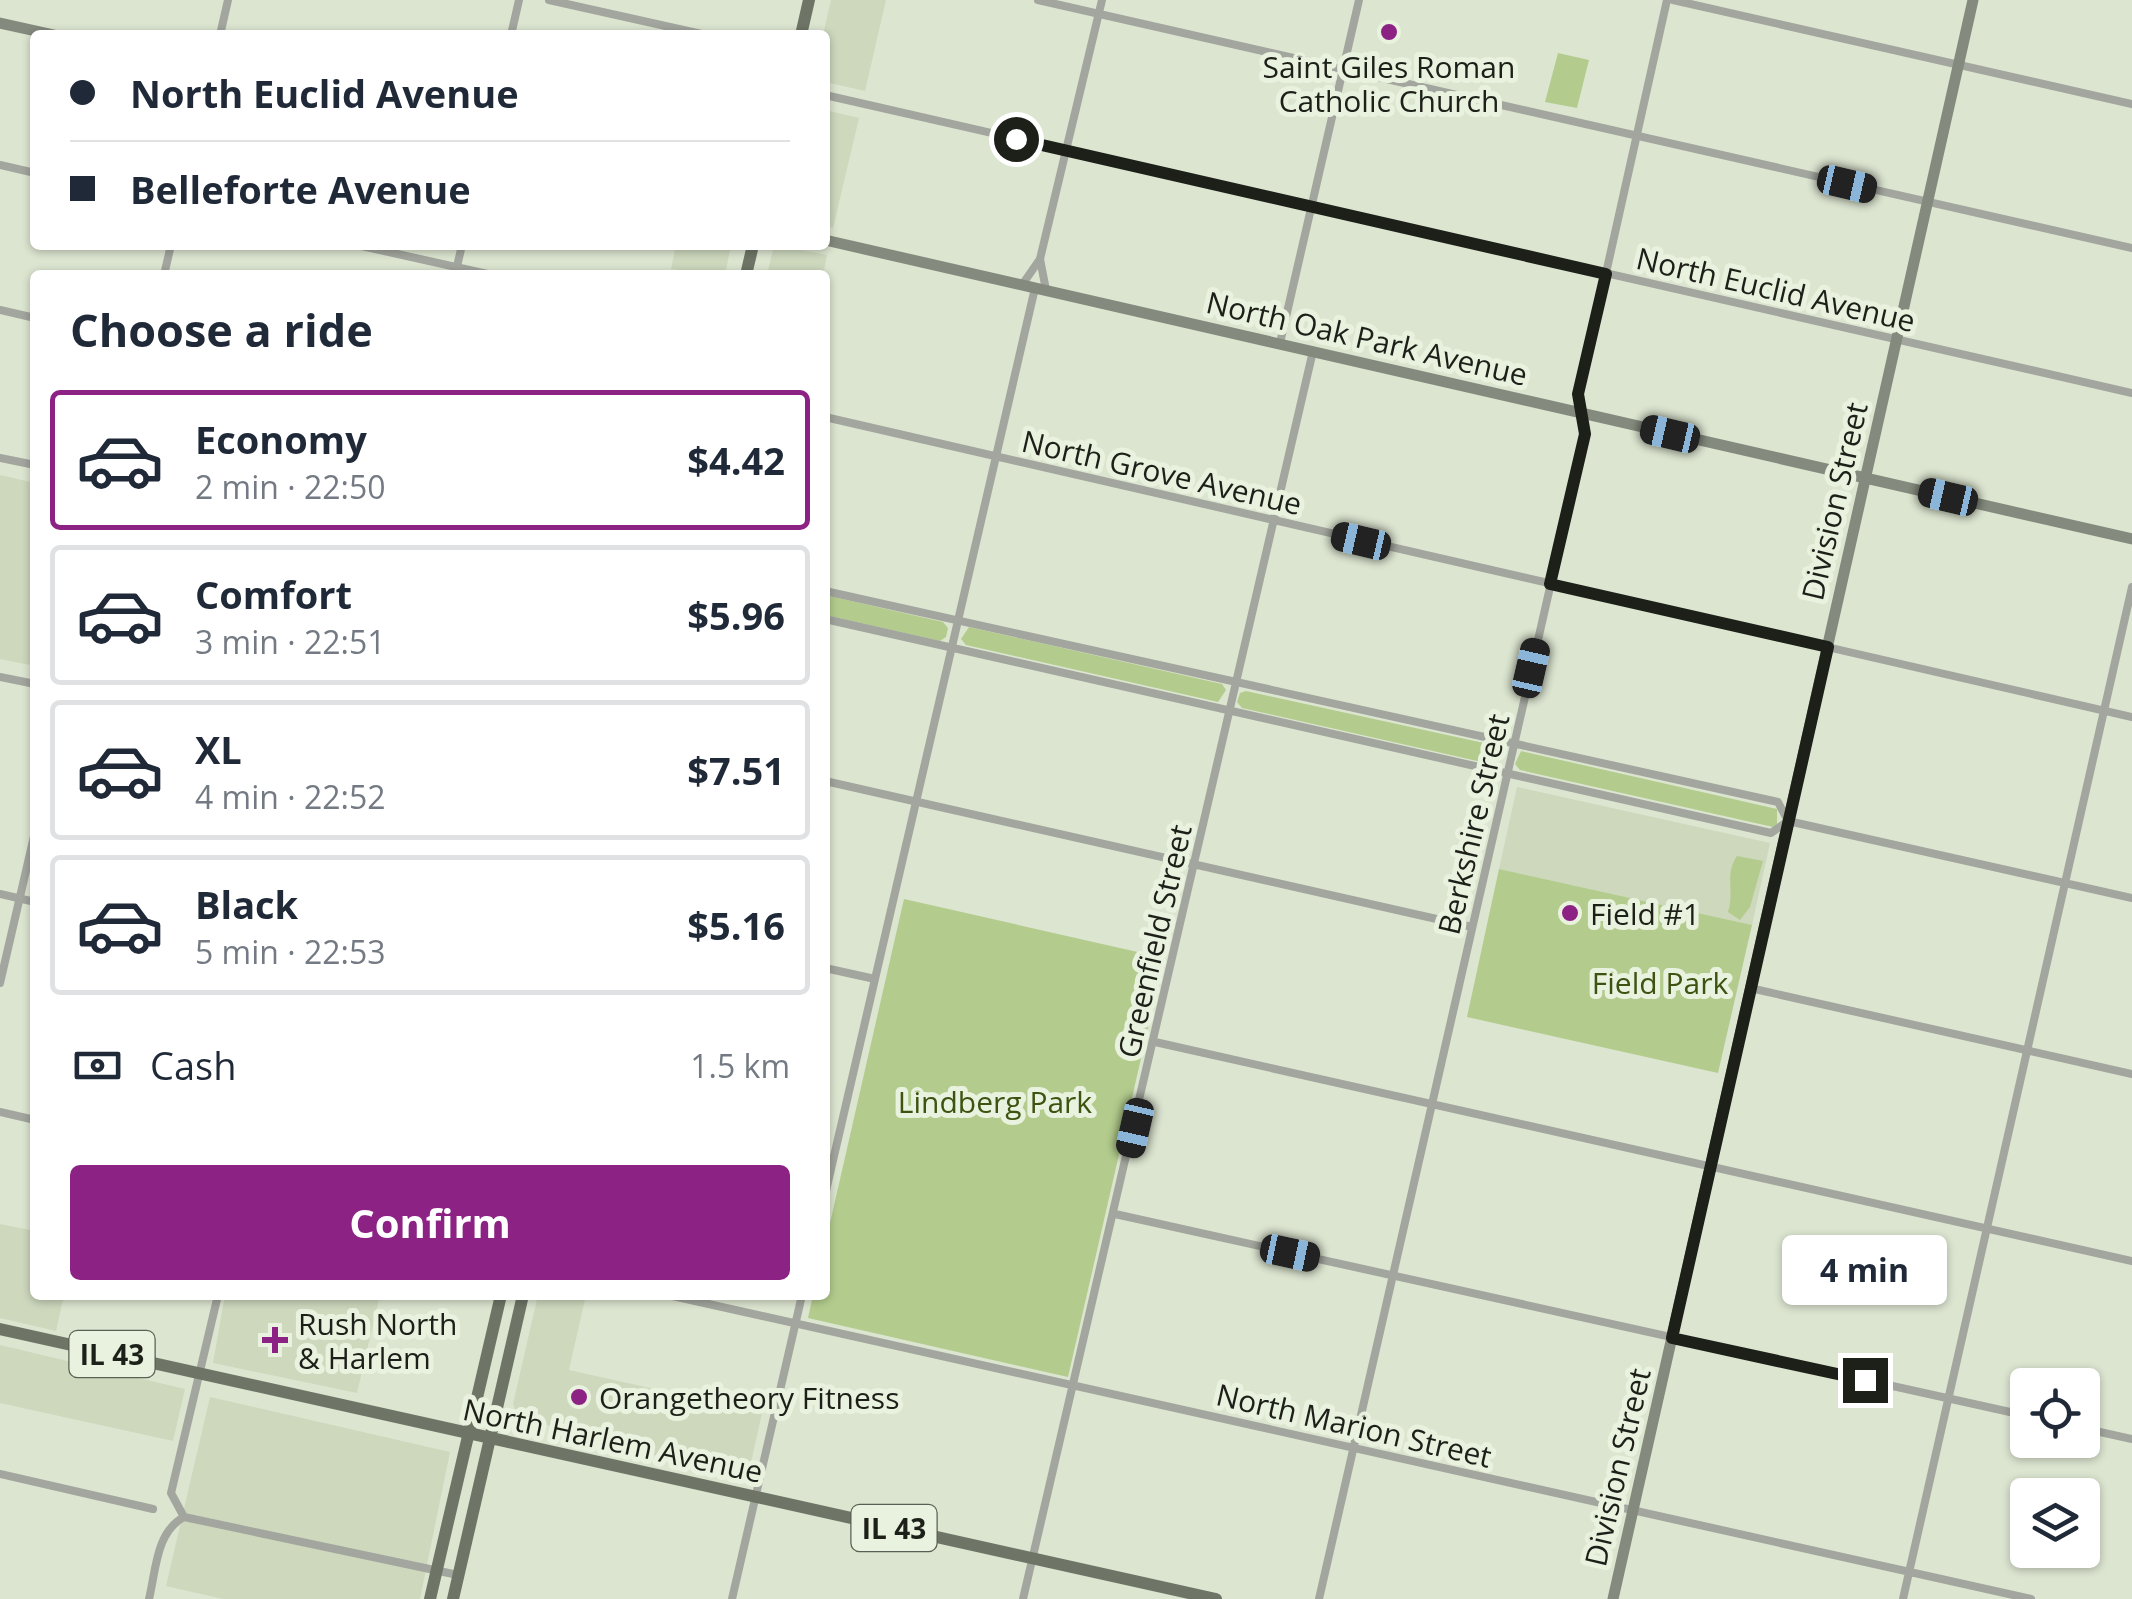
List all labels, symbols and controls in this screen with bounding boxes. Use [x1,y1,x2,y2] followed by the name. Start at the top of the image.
[1378,21,1400,43] marker: Saint Giles Roman Catholic Church
[1263,46,1515,121] place label: Saint Giles Roman Catholic Church
[130,67,519,119] text: North Euclid Avenue
[994,117,1039,162] route start
[130,163,471,215] text: Belleforte Avenue
[1814,163,1880,205] car
[1633,237,1919,341] street label: North Euclid Avenue
[1202,281,1532,395] street label: North Oak Park Avenue
[70,299,373,360] text: Choose a ride
[1791,398,1877,604] street label: Division Street
[195,413,367,465] text: Economy
[1637,413,1703,455] car
[75,415,165,505] icon: car
[1018,420,1306,524] street label: North Grove Avenue
[687,434,785,486] text: $4.42
[195,465,386,508] text: 2 min · 22:50
[1915,476,1981,518] car
[1328,520,1394,562] car
[195,568,352,620] text: Comfort
[75,570,165,660] icon: car
[687,589,785,641] text: $5.96
[195,620,386,663] text: 3 min · 22:51
[1510,635,1552,701] car
[1428,710,1518,938] street label: Berkshire Street
[195,723,242,775] text: XL
[75,725,165,815] icon: car
[687,744,785,796] text: $7.51
[195,775,386,818] text: 4 min · 22:52
[1107,820,1201,1062] street label: Greenfield Street
[195,878,298,930] text: Black
[75,880,165,970] icon: car
[1590,893,1700,934] place label: Field #1
[687,899,785,951] text: $5.16
[1559,902,1581,924] marker: Field #1
[195,930,386,973] text: 5 min · 22:53
[1592,962,1728,1003] park label: Field Park
[70,1038,125,1093] icon: cash
[150,1039,236,1091] text: Cash
[690,1044,790,1087] text: 1.5 km
[898,1081,1092,1122] park label: Lindberg Park
[1114,1095,1156,1161] car
[70,1165,790,1280] button: Confirm
[1258,1232,1322,1274] car
[1782,1235,1948,1305] callout: 4 min
[1820,1248,1909,1291] text: 4 min
[298,1303,457,1378] place label: Rush North & Harlem
[262,1327,288,1353] marker: Rush North & Harlem
[70,1331,154,1377] road number: IL 43
[1843,1358,1888,1403] route end
[1574,1364,1660,1570] street label: Division Street
[2010,1368,2100,1568] map controls
[2010,1368,2100,1458] button: locate
[1212,1373,1496,1477] street label: North Marion Street
[599,1377,899,1418] place label: Orangetheory Fitness
[568,1386,590,1408] marker: Orangetheory Fitness
[459,1388,767,1492] street label: North Harlem Avenue
[2010,1478,2100,1568] button: layers
[852,1505,936,1551] road number: IL 43

